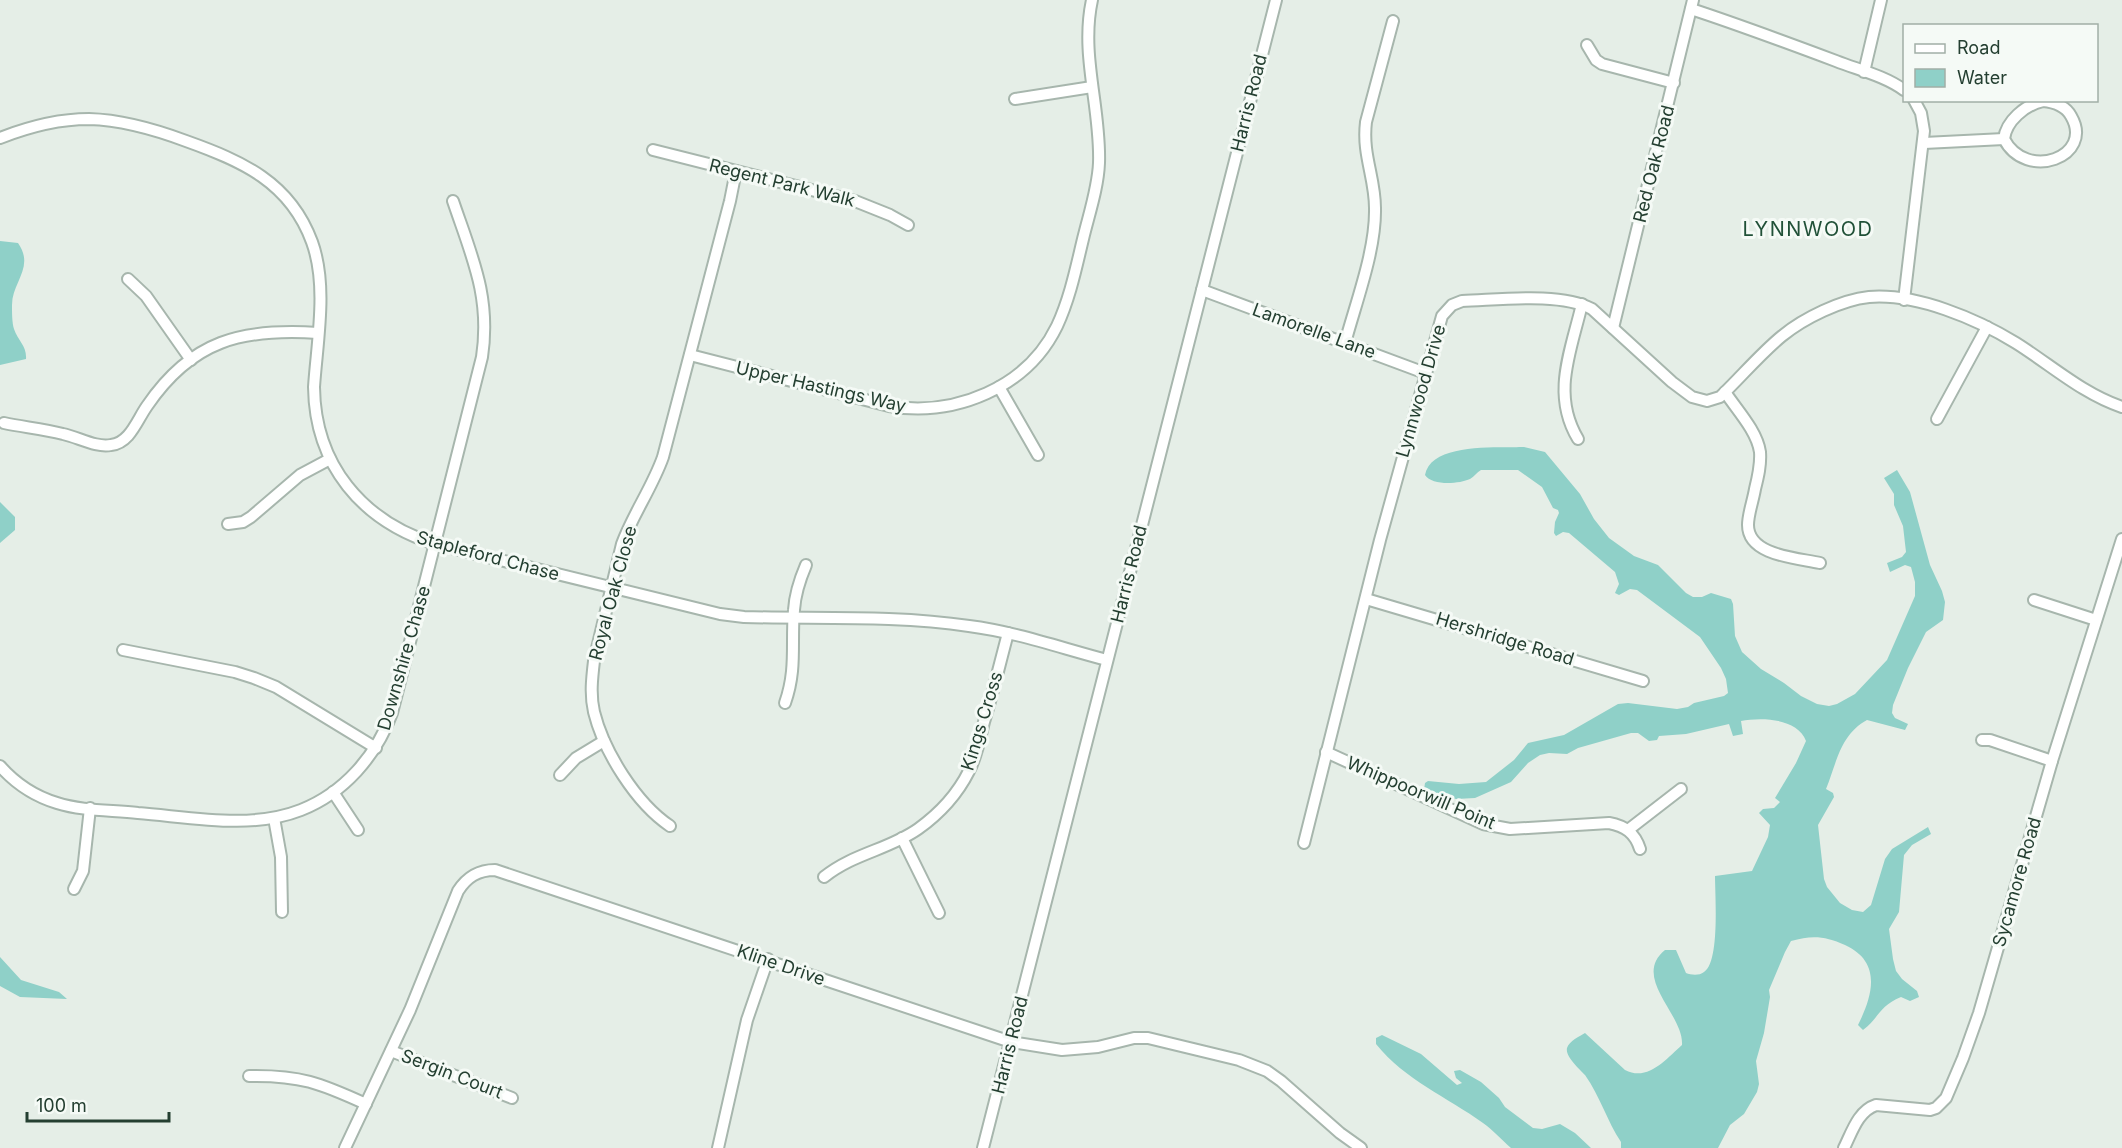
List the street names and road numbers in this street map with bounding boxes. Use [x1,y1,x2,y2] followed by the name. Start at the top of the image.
[1226,52,1271,154] street label: Harris Road
[1629,103,1678,225] street label: Red Oak Road
[707,154,857,211] street label: Regent Park Walk
[1250,299,1379,363] street label: Lamorelle Lane
[1392,322,1450,460] street label: Lynnwood Drive
[734,357,908,416] street label: Upper Hastings Way
[584,523,641,662] street label: Royal Oak Close
[1106,523,1151,625] street label: Harris Road
[414,526,562,585] street label: Stapleford Chase
[373,583,434,732] street label: Downshire Chase
[1434,608,1577,670] street label: Hershridge Road
[957,669,1007,773] street label: Kings Cross
[1344,752,1499,833] street label: Whippoorwill Point
[1988,815,2045,949] street label: Sycamore Road
[734,940,828,989] street label: Kline Drive
[987,994,1032,1096] street label: Harris Road
[398,1045,506,1103] street label: Sergin Court

